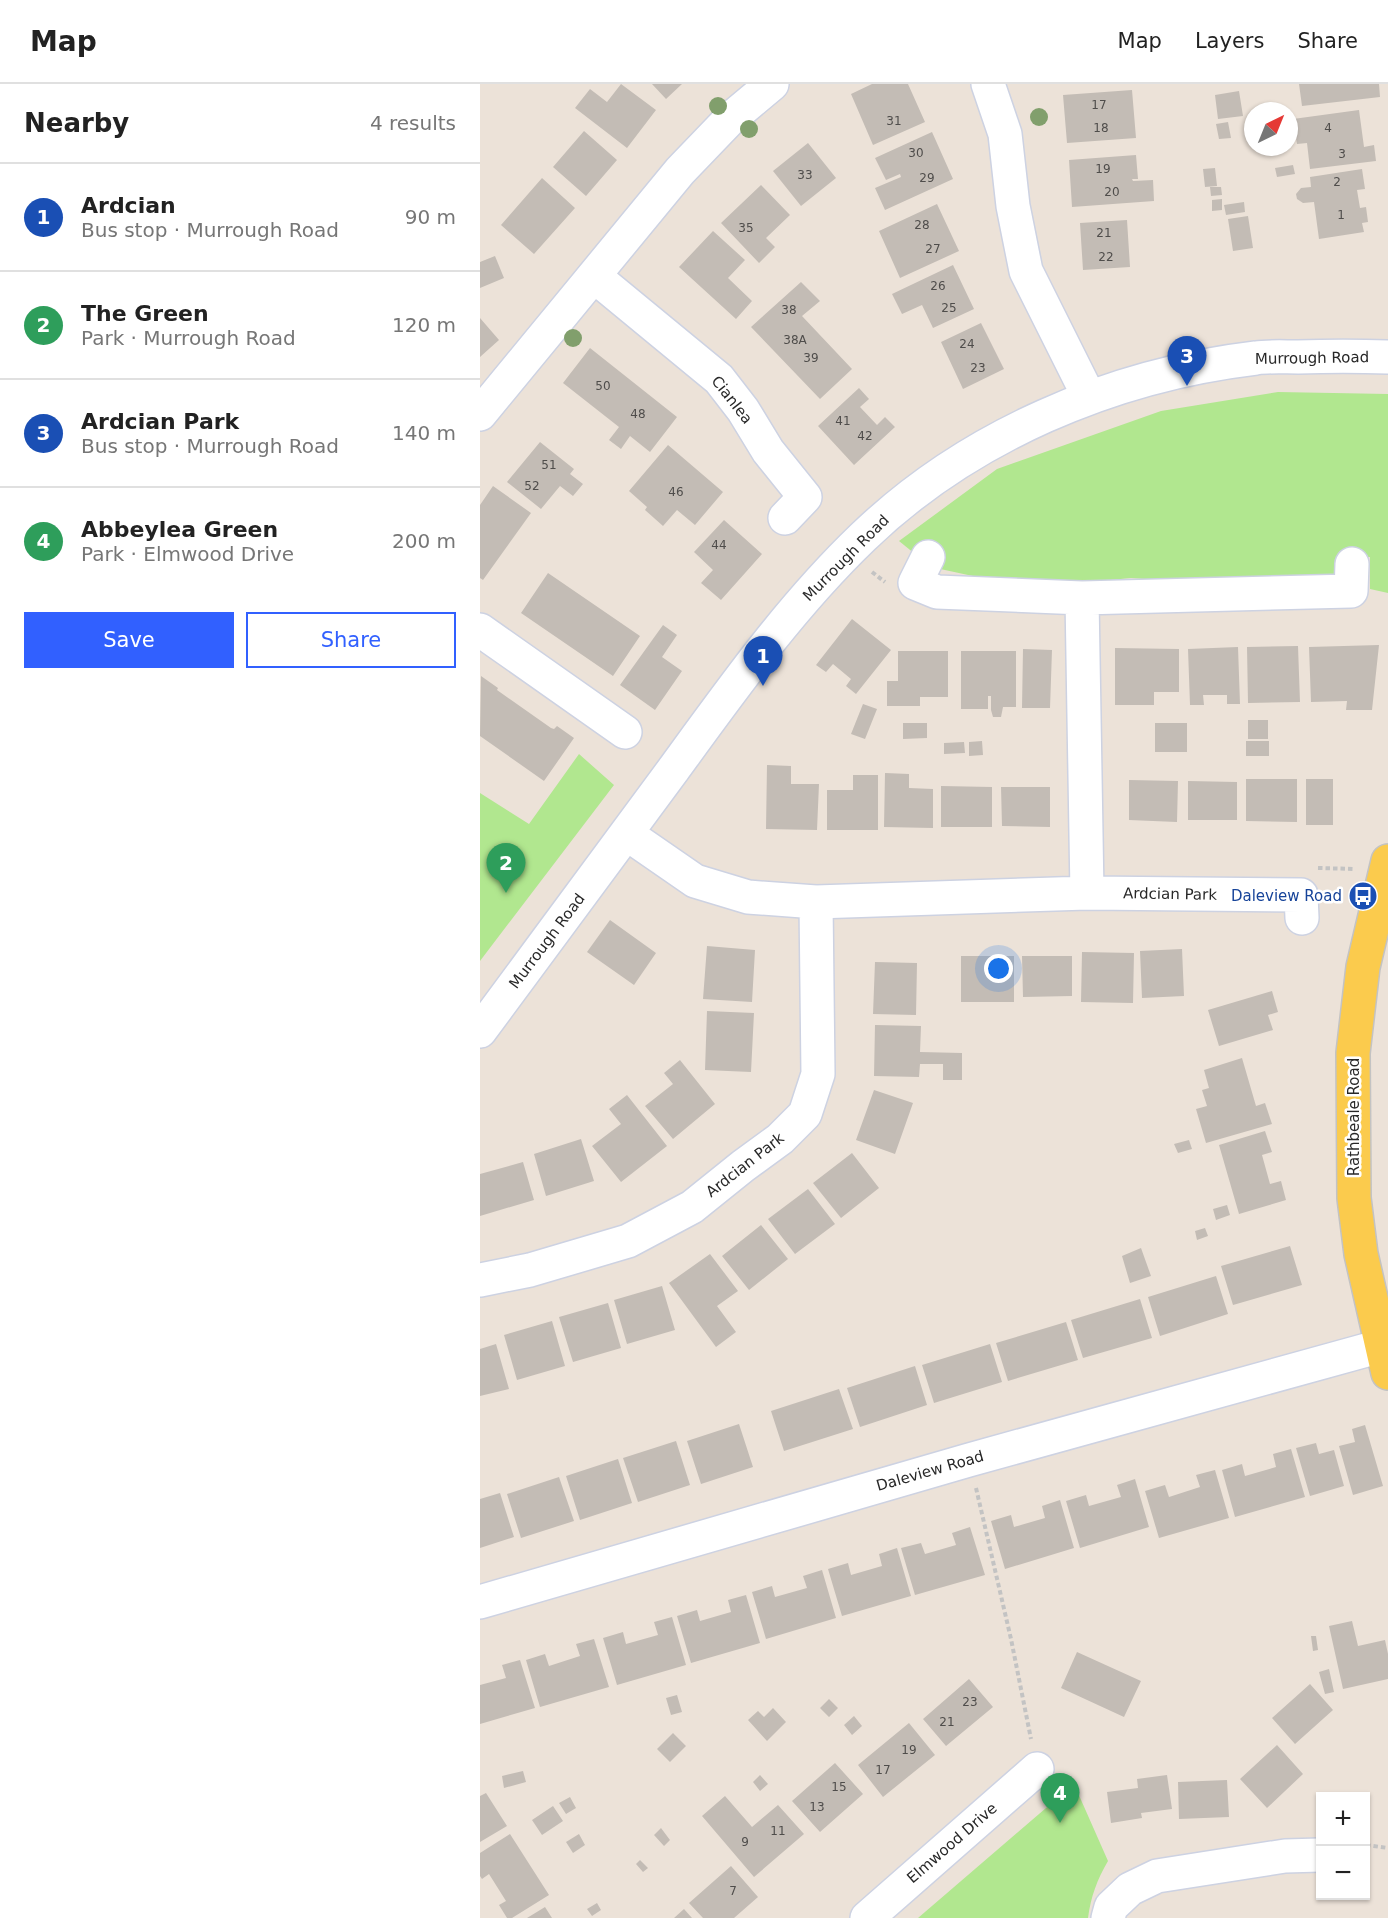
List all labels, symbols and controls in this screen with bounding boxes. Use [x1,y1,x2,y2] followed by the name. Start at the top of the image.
[30,25,97,58] text: Map
[1118,29,1162,53] text: Map
[1195,29,1264,53] text: Layers
[1297,29,1358,53] text: Share
[1091,98,1107,112] house number: 17
[1244,102,1298,156] north arrow
[24,108,129,138] text: Nearby
[370,111,456,135] text: 4 results
[886,114,902,128] house number: 31
[1093,121,1109,135] house number: 18
[1324,121,1332,135] house number: 4
[908,146,924,160] house number: 30
[1338,147,1346,161] house number: 3
[1095,162,1111,176] house number: 19
[797,168,813,182] house number: 33
[919,171,935,185] house number: 29
[1333,175,1341,189] house number: 2
[1104,185,1120,199] house number: 20
[81,193,176,218] text: Ardcian
[37,205,50,229] text: 1
[405,205,456,229] text: 90 m
[1337,208,1345,222] house number: 1
[81,218,339,242] text: Bus stop · Murrough Road
[914,218,930,232] house number: 28
[738,221,754,235] house number: 35
[1096,226,1112,240] house number: 21
[925,242,941,256] house number: 27
[1098,250,1114,264] house number: 22
[930,279,946,293] house number: 26
[81,301,209,326] text: The Green
[941,301,957,315] house number: 25
[781,303,797,317] house number: 38
[37,313,50,337] text: 2
[392,313,456,337] text: 120 m
[81,326,296,350] text: Park · Murrough Road
[783,333,808,347] house number: 38A
[1168,336,1206,386] pin: 3
[959,337,975,351] house number: 24
[1255,348,1369,368] street label: Murrough Road
[803,351,819,365] house number: 39
[970,361,986,375] house number: 23
[708,372,756,428] street label: Cianlea
[595,379,611,393] house number: 50
[630,407,646,421] house number: 48
[81,409,239,434] text: Ardcian Park
[835,414,851,428] house number: 41
[37,421,50,445] text: 3
[392,421,456,445] text: 140 m
[857,429,873,443] house number: 42
[81,434,339,458] text: Bus stop · Murrough Road
[541,458,557,472] house number: 51
[524,479,540,493] house number: 52
[668,485,684,499] house number: 46
[799,511,893,605] street label: Murrough Road
[81,517,278,542] text: Abbeylea Green
[37,529,50,553] text: 4
[392,529,456,553] text: 200 m
[711,538,727,552] house number: 44
[81,542,294,566] text: Park · Elmwood Drive
[24,612,234,668] button: Save
[246,612,456,668] button: Share
[744,636,782,686] pin: 1
[486,844,526,893] pin: 2
[1347,880,1379,912] bus stop icon: Daleview Road
[1123,884,1217,904] street label: Ardcian Park
[1231,887,1342,905] place label: Daleview Road
[505,890,589,992] street label: Murrough Road
[984,954,1013,983] your location
[1345,1058,1363,1176] street label: Rathbeale Road
[702,1129,788,1201] street label: Ardcian Park
[874,1447,986,1495] street label: Daleview Road
[962,1695,978,1709] house number: 23
[939,1715,955,1729] house number: 21
[901,1743,917,1757] house number: 19
[875,1763,891,1777] house number: 17
[1040,1774,1080,1823] pin: 4
[831,1780,847,1794] house number: 15
[1316,1792,1370,1900] map controls
[1316,1792,1370,1846] button: +
[903,1799,1001,1887] street label: Elmwood Drive
[809,1800,825,1814] house number: 13
[770,1824,786,1838] house number: 11
[741,1835,749,1849] house number: 9
[1316,1846,1370,1900] button: −
[729,1884,737,1898] house number: 7

